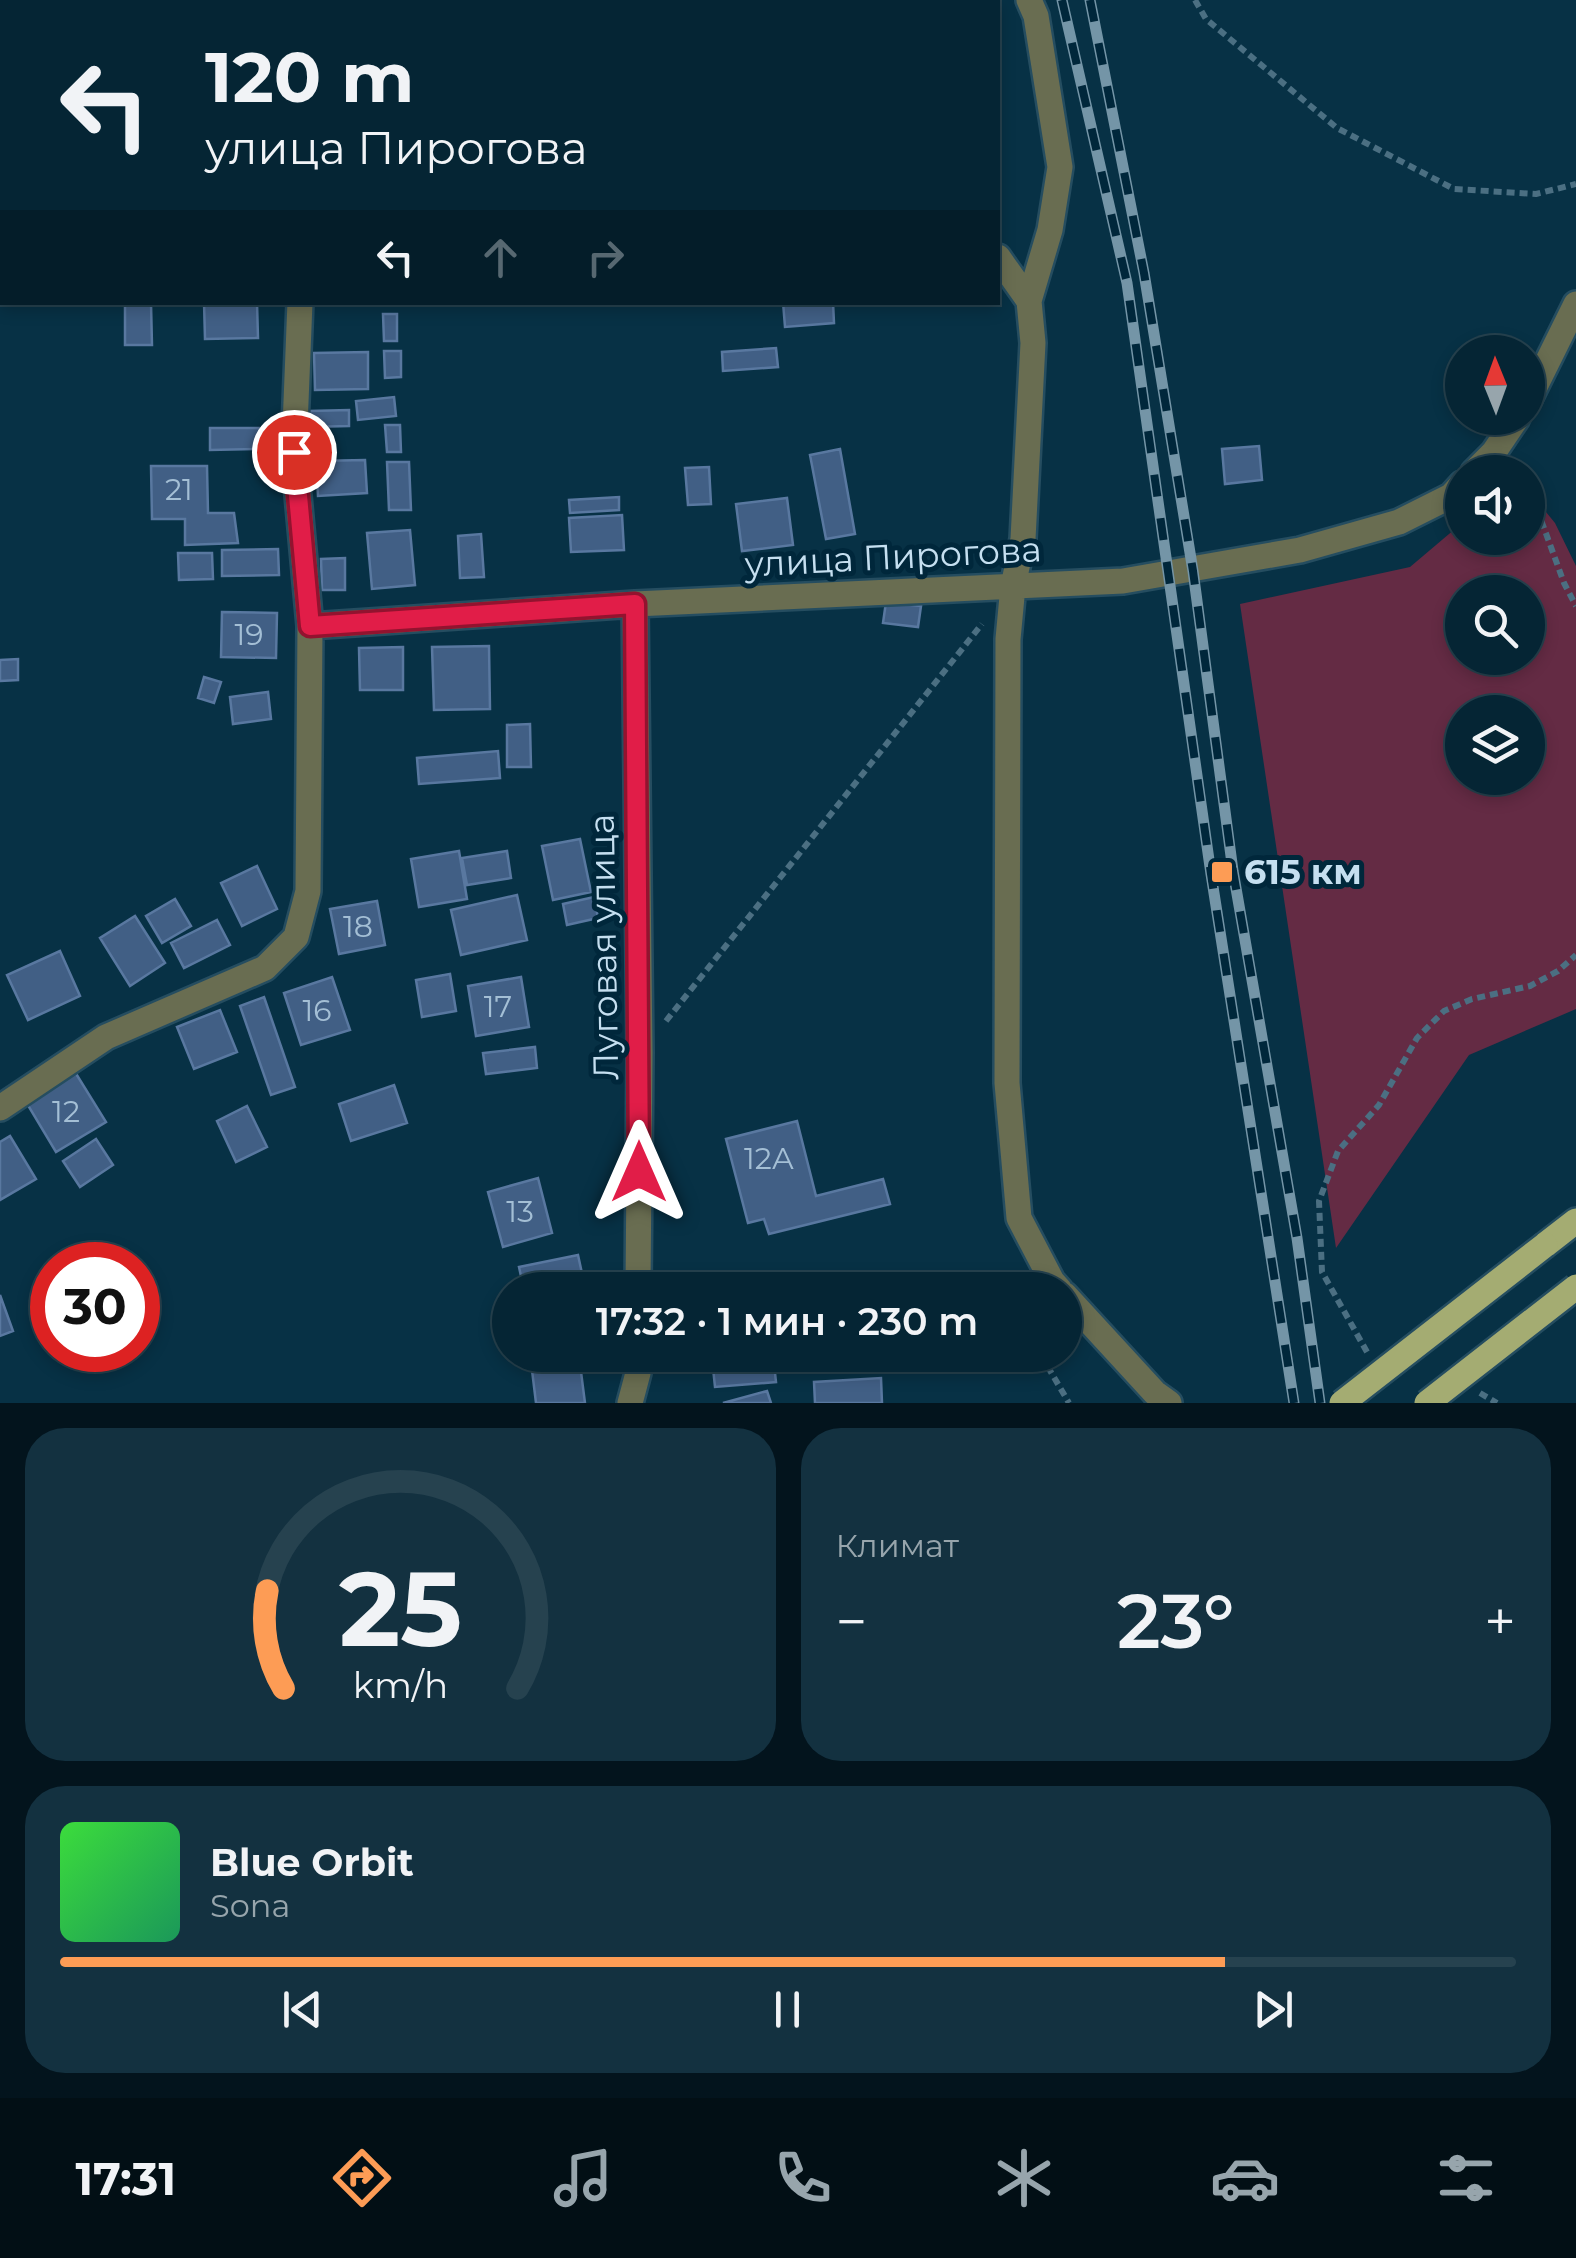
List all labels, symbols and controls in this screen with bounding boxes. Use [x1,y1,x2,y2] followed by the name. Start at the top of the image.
[205,34,415,120] text: 120 m
[40,40,170,170] icon: left
[205,120,587,175] text: улица Пирогова
[368,230,423,285] icon: left
[473,230,528,285] icon: ahead
[578,230,633,285] icon: right
[1445,335,1545,435] north arrow
[1445,335,1545,795] map controls
[252,410,337,495] pin
[267,425,322,480] icon: arrive
[1445,455,1545,555] button: sound
[165,471,193,508] house number: 21
[742,527,1043,586] street label: улица Пирогова
[1445,575,1545,675] button: search
[234,616,264,653] house number: 19
[1445,695,1545,795] button: layers
[580,813,627,1081] street label: Луговая улица
[1244,850,1362,893] place label: 615 км
[1209,859,1235,885] marker: 615 км
[343,908,373,945] house number: 18
[484,988,512,1025] house number: 17
[302,992,332,1029] house number: 16
[52,1093,80,1130] house number: 12
[587,1120,691,1224] position arrow
[744,1140,794,1177] house number: 12А
[506,1193,534,1230] house number: 13
[30,1242,160,1372] speed limit sign: 30
[596,1298,978,1345] text: 17:32 · 1 мин · 230 m
[836,1526,959,1565] text: Климат
[339,1545,462,1672] text: 25
[1117,1575,1235,1667] text: 23°
[836,1588,867,1655] text: −
[1484,1588,1516,1655] text: +
[353,1663,448,1707] text: km/h
[210,1839,414,1886] text: Blue Orbit
[210,1886,290,1925] text: Sona
[275,1982,330,2037] icon: previous
[760,1982,815,2037] icon: pause
[1246,1982,1301,2037] icon: next
[327,2143,397,2213] icon: directions
[548,2143,618,2213] icon: music
[768,2143,838,2213] icon: phone
[989,2143,1059,2213] icon: climate
[1210,2143,1280,2213] icon: car
[1431,2143,1501,2213] icon: filters
[75,2151,176,2206] text: 17:31

